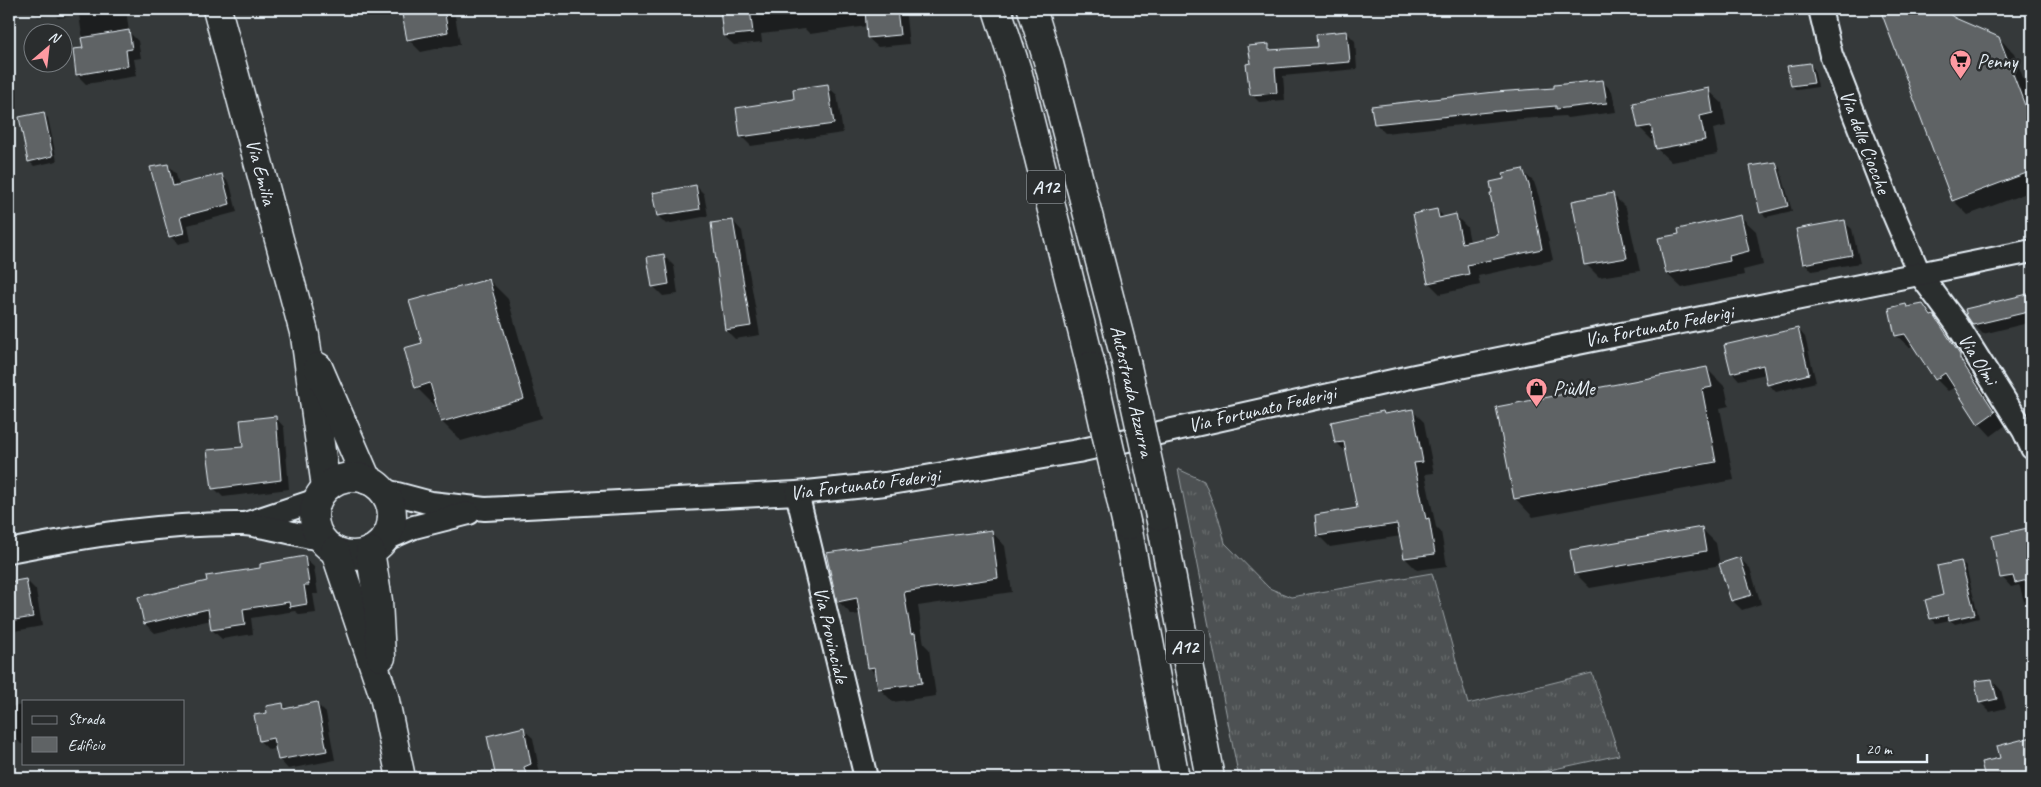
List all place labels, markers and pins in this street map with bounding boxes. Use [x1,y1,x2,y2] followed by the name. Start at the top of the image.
[1949,49,1973,80] supermarket icon: Penny
[1977,49,2019,74] place label: Penny
[1525,376,1549,407] shop icon: PiùMe
[1553,376,1596,401] place label: PiùMe

